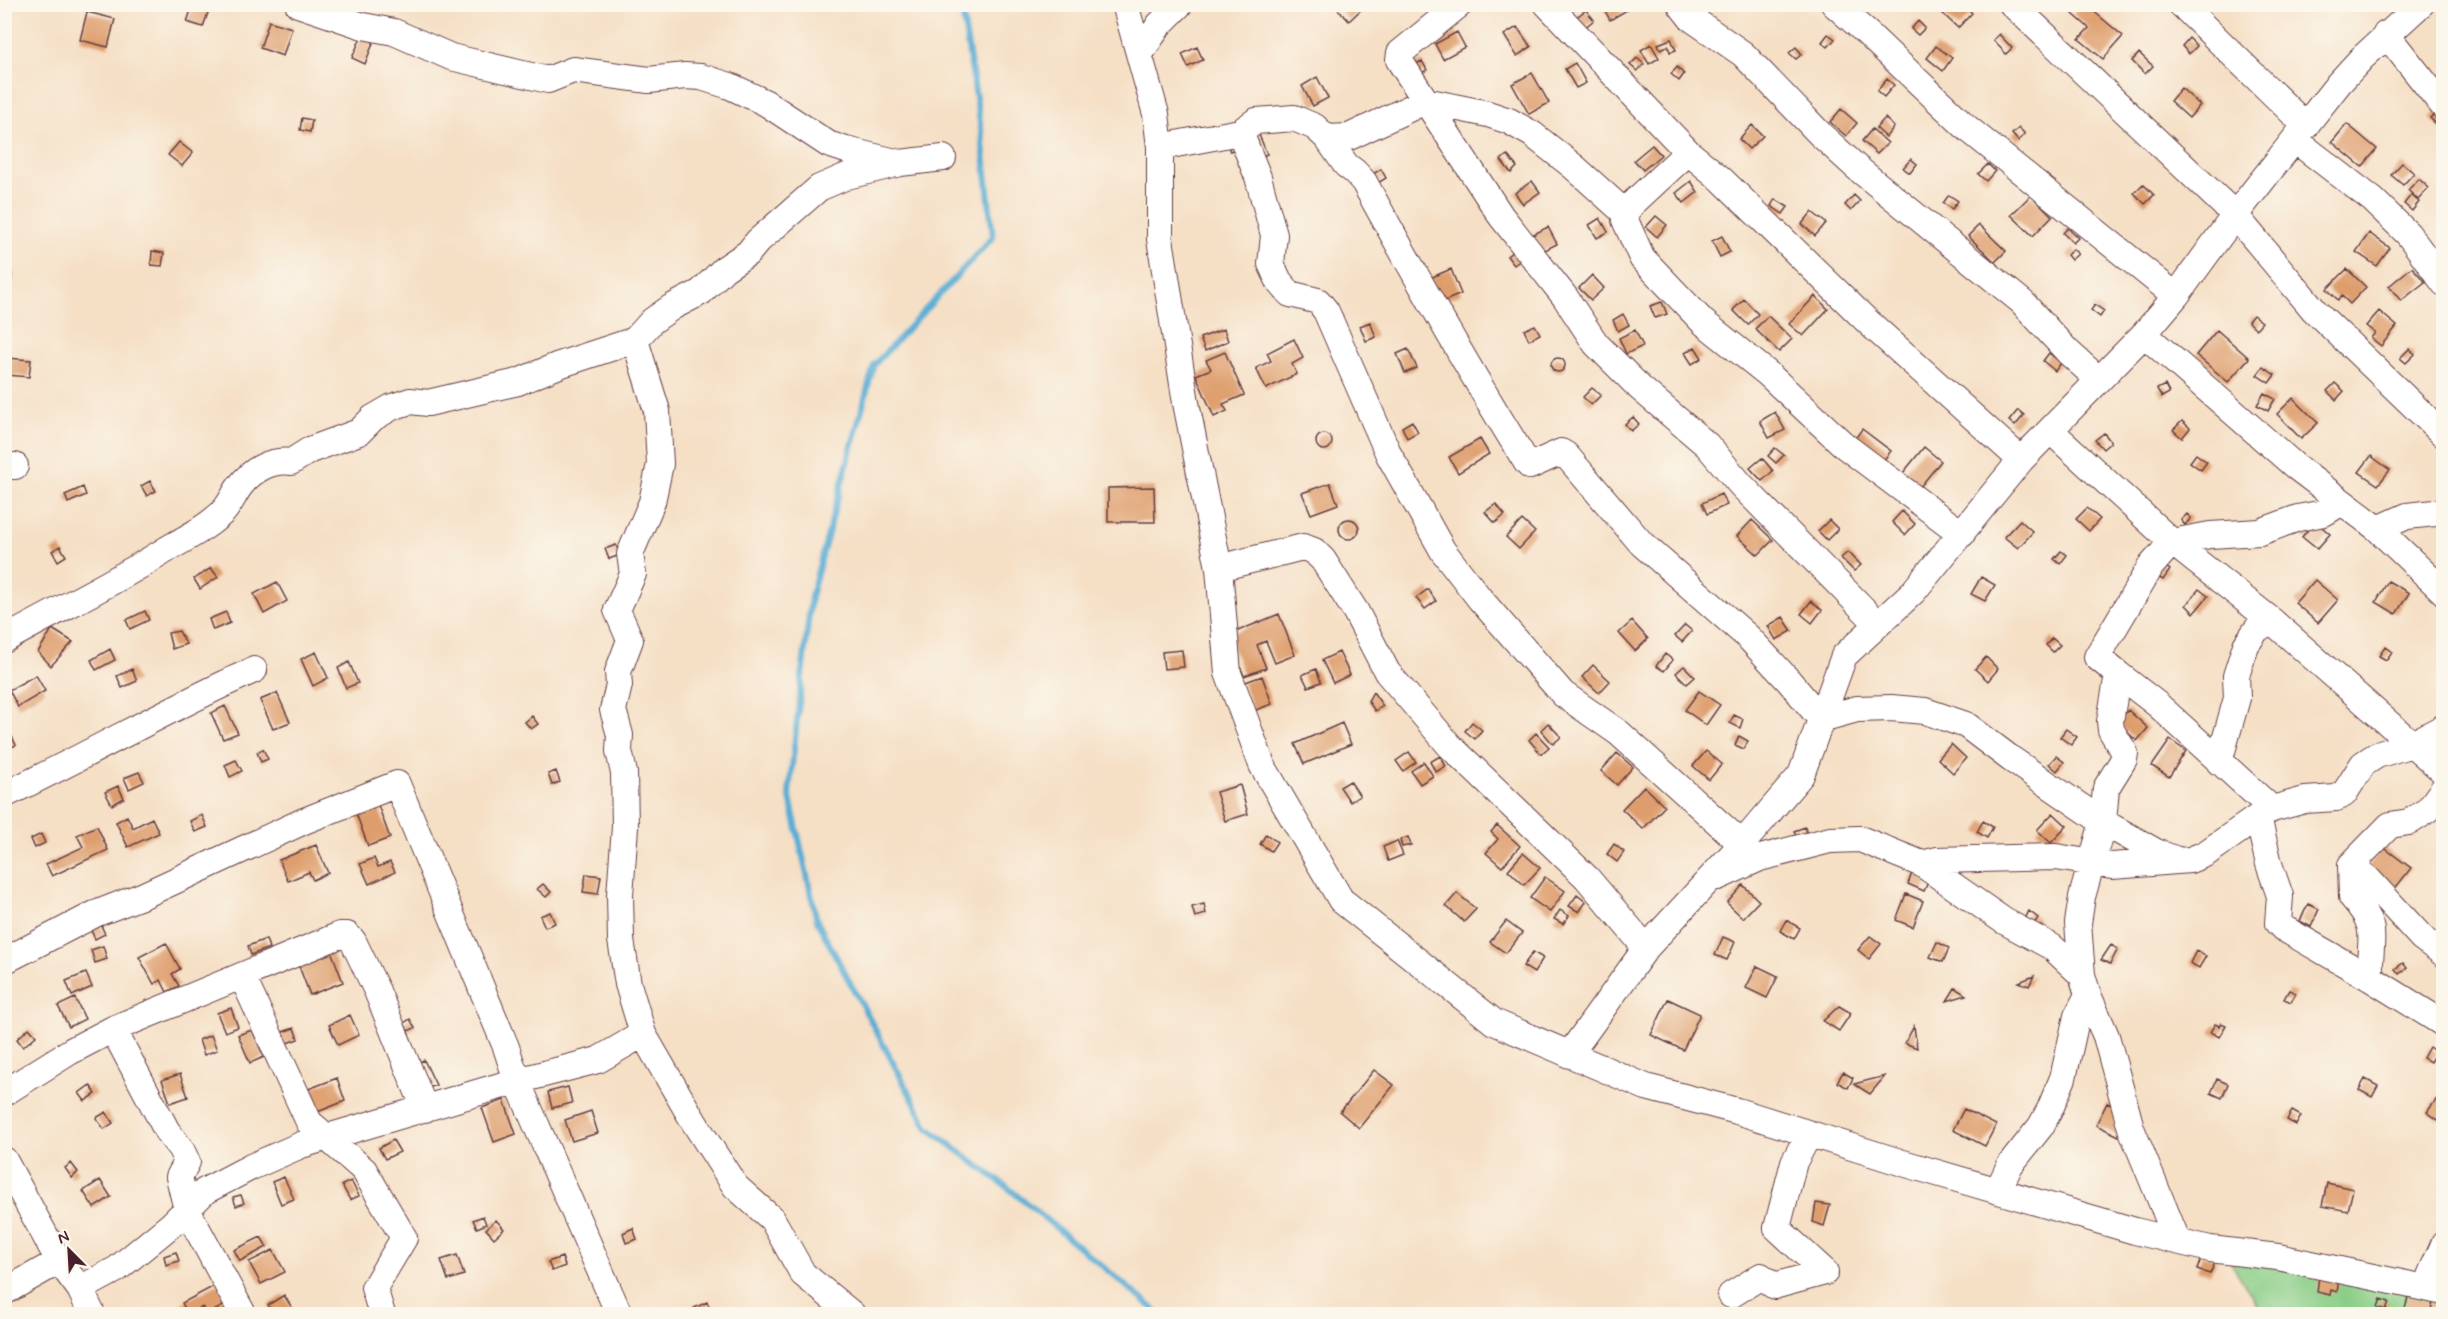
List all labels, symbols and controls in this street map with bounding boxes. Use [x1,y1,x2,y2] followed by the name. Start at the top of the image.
[39,1220,99,1280] north arrow
[54,1226,73,1249] text: N

